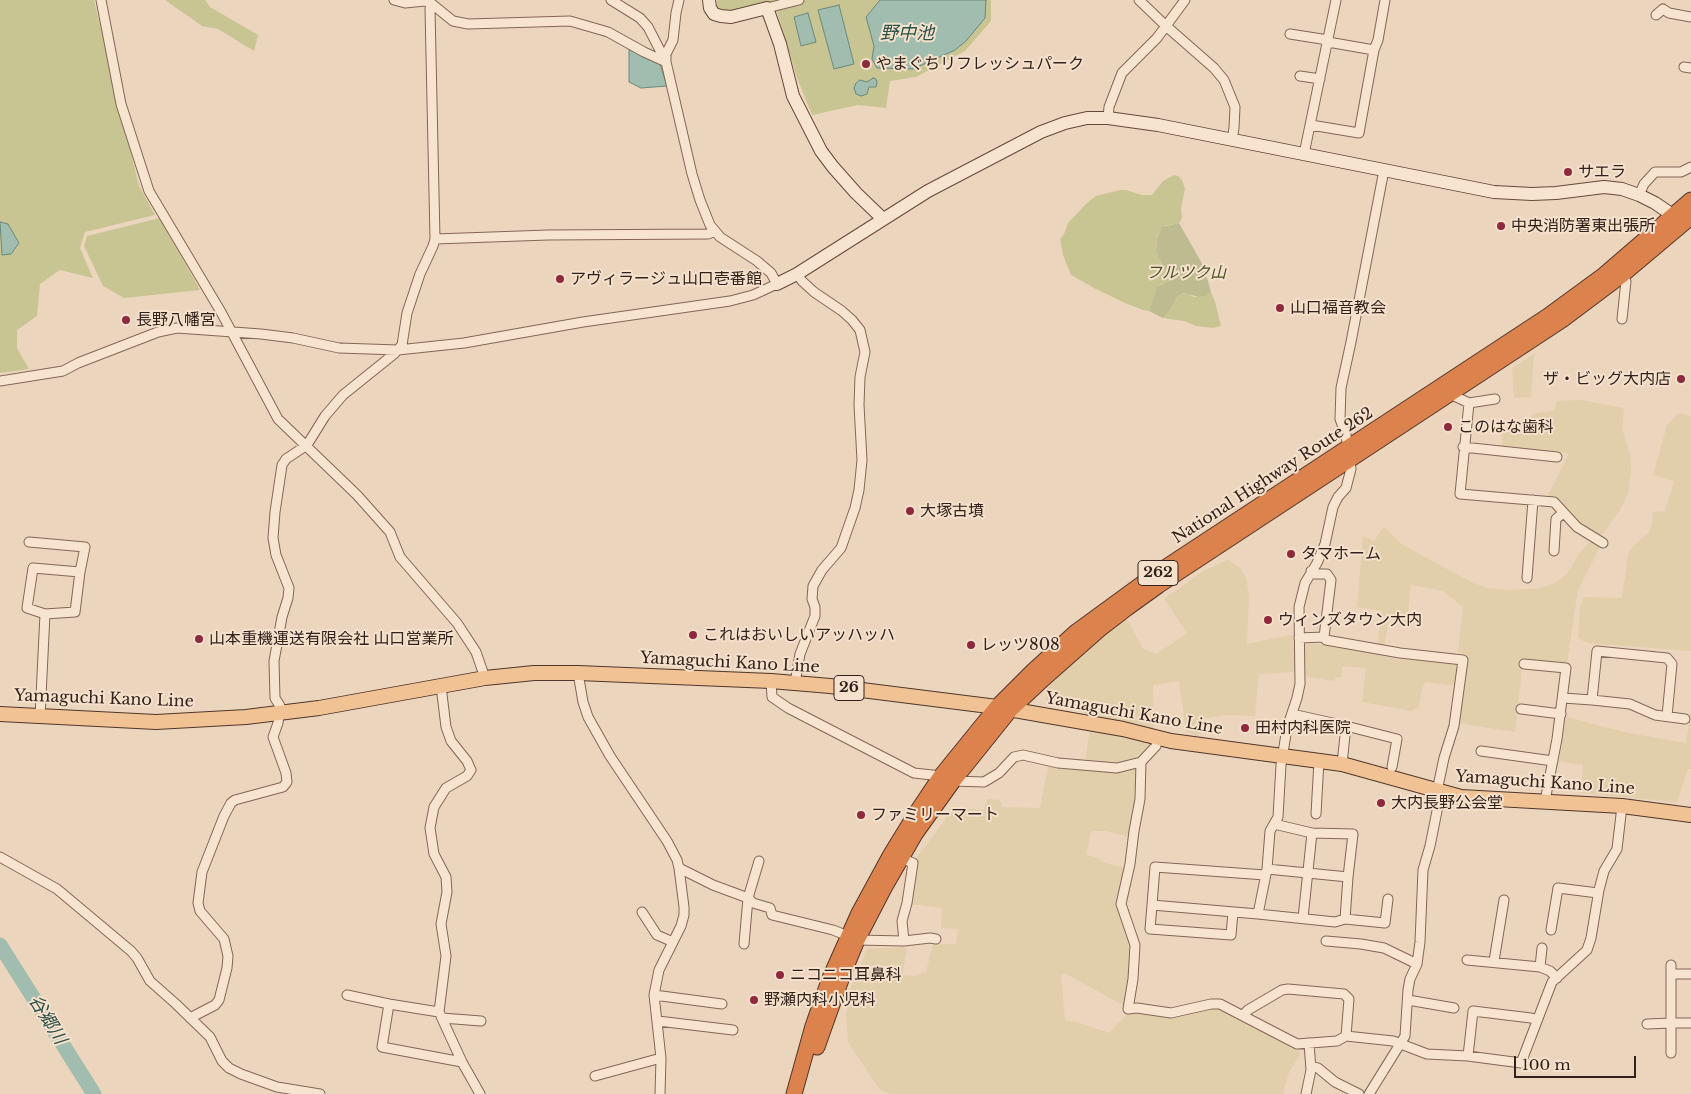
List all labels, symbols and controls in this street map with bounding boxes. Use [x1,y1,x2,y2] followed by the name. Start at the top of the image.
[880,23,934,45] water label: 野中池
[876,54,1084,74] place label: やまぐちリフレッシュパーク
[860,58,872,70] marker: やまぐちリフレッシュパーク
[1578,162,1626,182] place label: サエラ
[1562,166,1574,178] marker: サエラ
[1511,216,1655,236] place label: 中央消防署東出張所
[1495,220,1507,232] marker: 中央消防署東出張所
[1146,263,1226,283] park label: フルツク山
[570,269,762,289] place label: アヴィラージュ山口壱番館
[554,273,566,285] marker: アヴィラージュ山口壱番館
[1290,298,1386,318] place label: 山口福音教会
[1274,302,1286,314] marker: 山口福音教会
[136,310,216,330] place label: 長野八幡宮
[120,314,132,326] marker: 長野八幡宮
[1543,369,1671,389] place label: ザ・ビッグ大内店
[1675,373,1687,385] marker: ザ・ビッグ大内店
[1169,404,1377,548] street label: National Highway Route 262
[1458,417,1554,437] place label: このはな歯科
[1442,421,1454,433] marker: このはな歯科
[920,501,984,521] place label: 大塚古墳
[904,505,916,517] marker: 大塚古墳
[1301,544,1381,564] place label: タマホーム
[1285,548,1297,560] marker: タマホーム
[1138,560,1178,586] road number: 262
[1278,610,1422,630] place label: ウィンズタウン大内
[1262,614,1274,626] marker: ウィンズタウン大内
[703,625,895,645] place label: これはおいしいアッハッハ
[209,629,454,649] place label: 山本重機運送有限会社 山口営業所
[687,629,699,641] marker: これはおいしいアッハッハ
[193,633,205,645] marker: 山本重機運送有限会社 山口営業所
[981,635,1060,655] place label: レッツ808
[965,639,977,651] marker: レッツ808
[640,649,820,677] street label: Yamaguchi Kano Line
[834,676,864,700] road number: 26
[14,686,194,712] street label: Yamaguchi Kano Line
[1044,689,1224,739] street label: Yamaguchi Kano Line
[1255,718,1351,738] place label: 田村内科医院
[1239,722,1251,734] marker: 田村内科医院
[1455,767,1635,799] street label: Yamaguchi Kano Line
[1391,793,1503,813] place label: 大内長野公会堂
[1375,797,1387,809] marker: 大内長野公会堂
[871,805,999,825] place label: ファミリーマート
[855,809,867,821] marker: ファミリーマート
[790,965,902,985] place label: ニコニコ耳鼻科
[774,969,786,981] marker: ニコニコ耳鼻科
[764,990,876,1010] place label: 野瀬内科小児科
[24,991,70,1049] water label: 谷郷川
[748,994,760,1006] marker: 野瀬内科小児科
[1516,1046,1638,1078] scale bar
[1522,1055,1571,1074] text: 100 m

